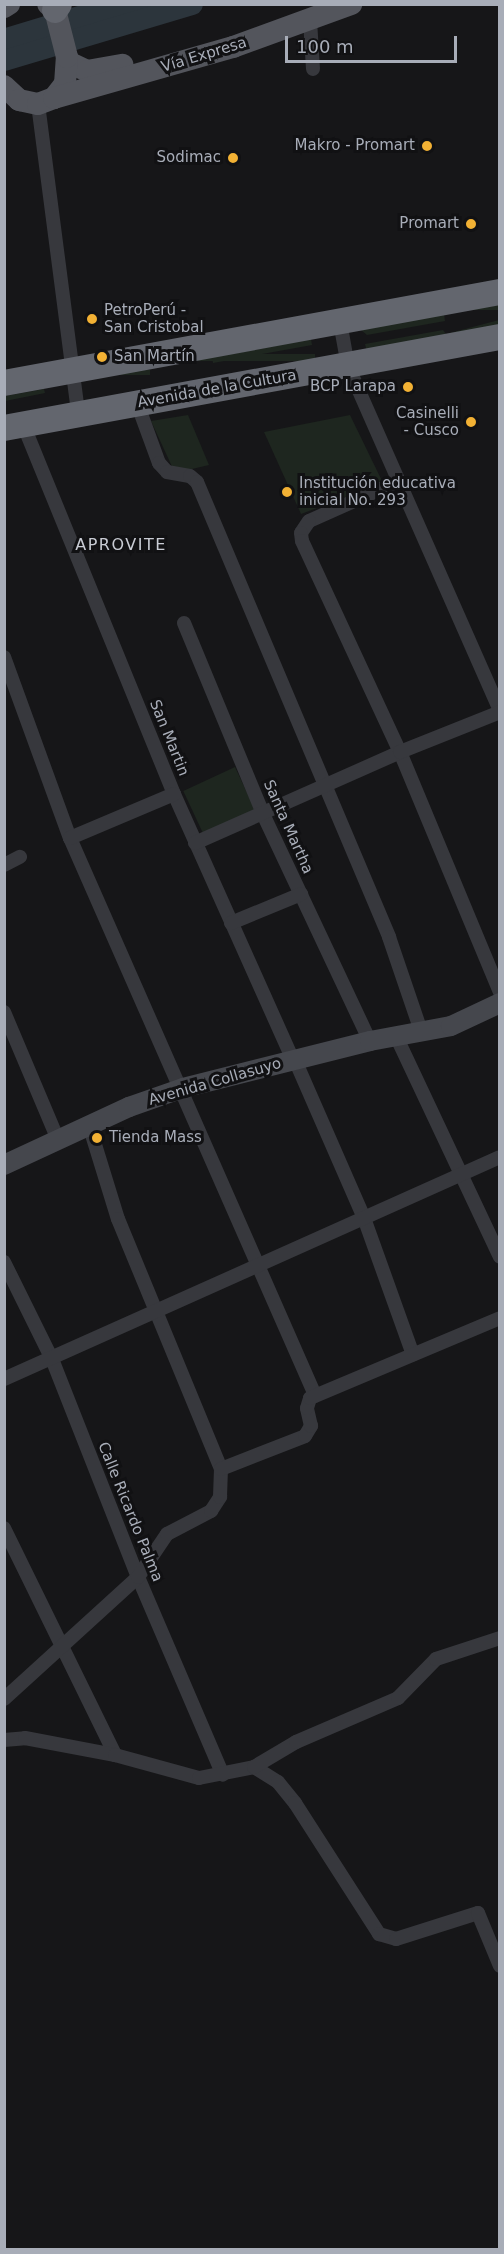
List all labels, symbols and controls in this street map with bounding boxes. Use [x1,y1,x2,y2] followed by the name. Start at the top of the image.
[288,24,460,62] scale bar
[159,33,249,77] street label: Vía Expresa
[296,36,354,57] text: 100 m
[295,137,415,155] place label: Makro - Promart
[420,139,434,153] marker: Makro - Promart
[157,149,221,167] place label: Sodimac
[226,151,240,165] marker: Sodimac
[399,215,459,233] place label: Promart
[464,217,478,231] marker: Promart
[104,301,204,336] place label: PetroPerú - San Cristobal
[85,312,99,326] marker: PetroPerú - San Cristobal
[114,348,195,366] place label: San Martín
[95,350,109,364] marker: San Martín
[136,366,298,412] street label: Avenida de la Cultura
[310,378,396,396] place label: BCP Larapa
[401,380,415,394] marker: BCP Larapa
[396,404,459,439] place label: Casinelli - Cusco
[464,415,478,429] marker: Casinelli - Cusco
[299,474,456,509] place label: Institución educativa inicial No. 293
[280,485,294,499] marker: Institución educativa inicial No. 293
[75,535,167,555] district label: APROVITE
[146,697,192,779] street label: San Martin
[259,777,317,877] street label: Santa Martha
[147,1054,283,1110] street label: Avenida Collasuyo
[109,1129,202,1147] place label: Tienda Mass
[90,1131,104,1145] marker: Tienda Mass
[94,1440,166,1584] street label: Calle Ricardo Palma

